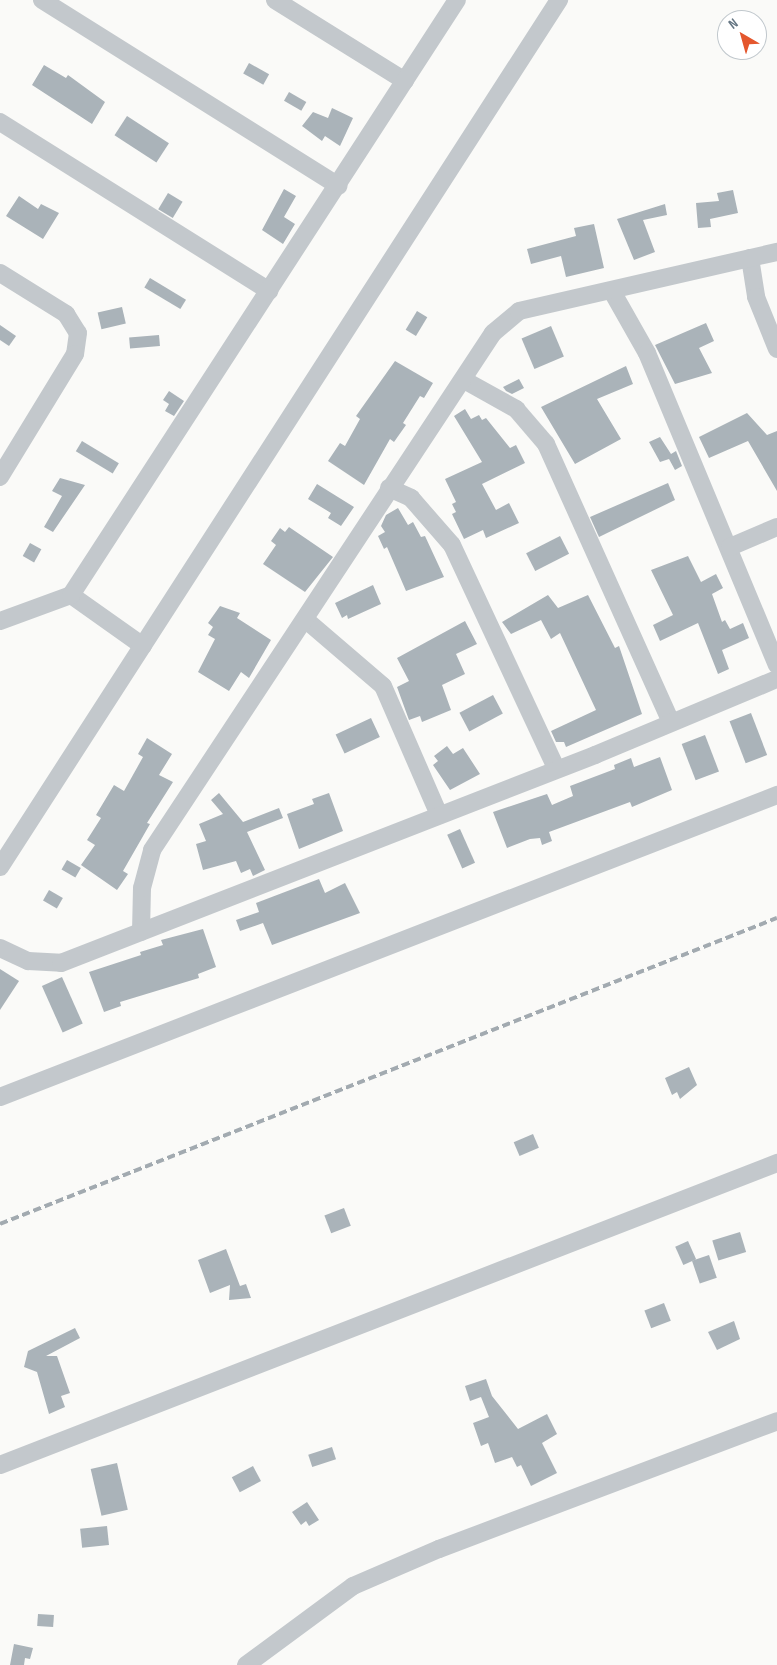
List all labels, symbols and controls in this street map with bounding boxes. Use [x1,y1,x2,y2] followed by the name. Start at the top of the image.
[717,10,767,60] north arrow
[725,15,741,33] text: N

